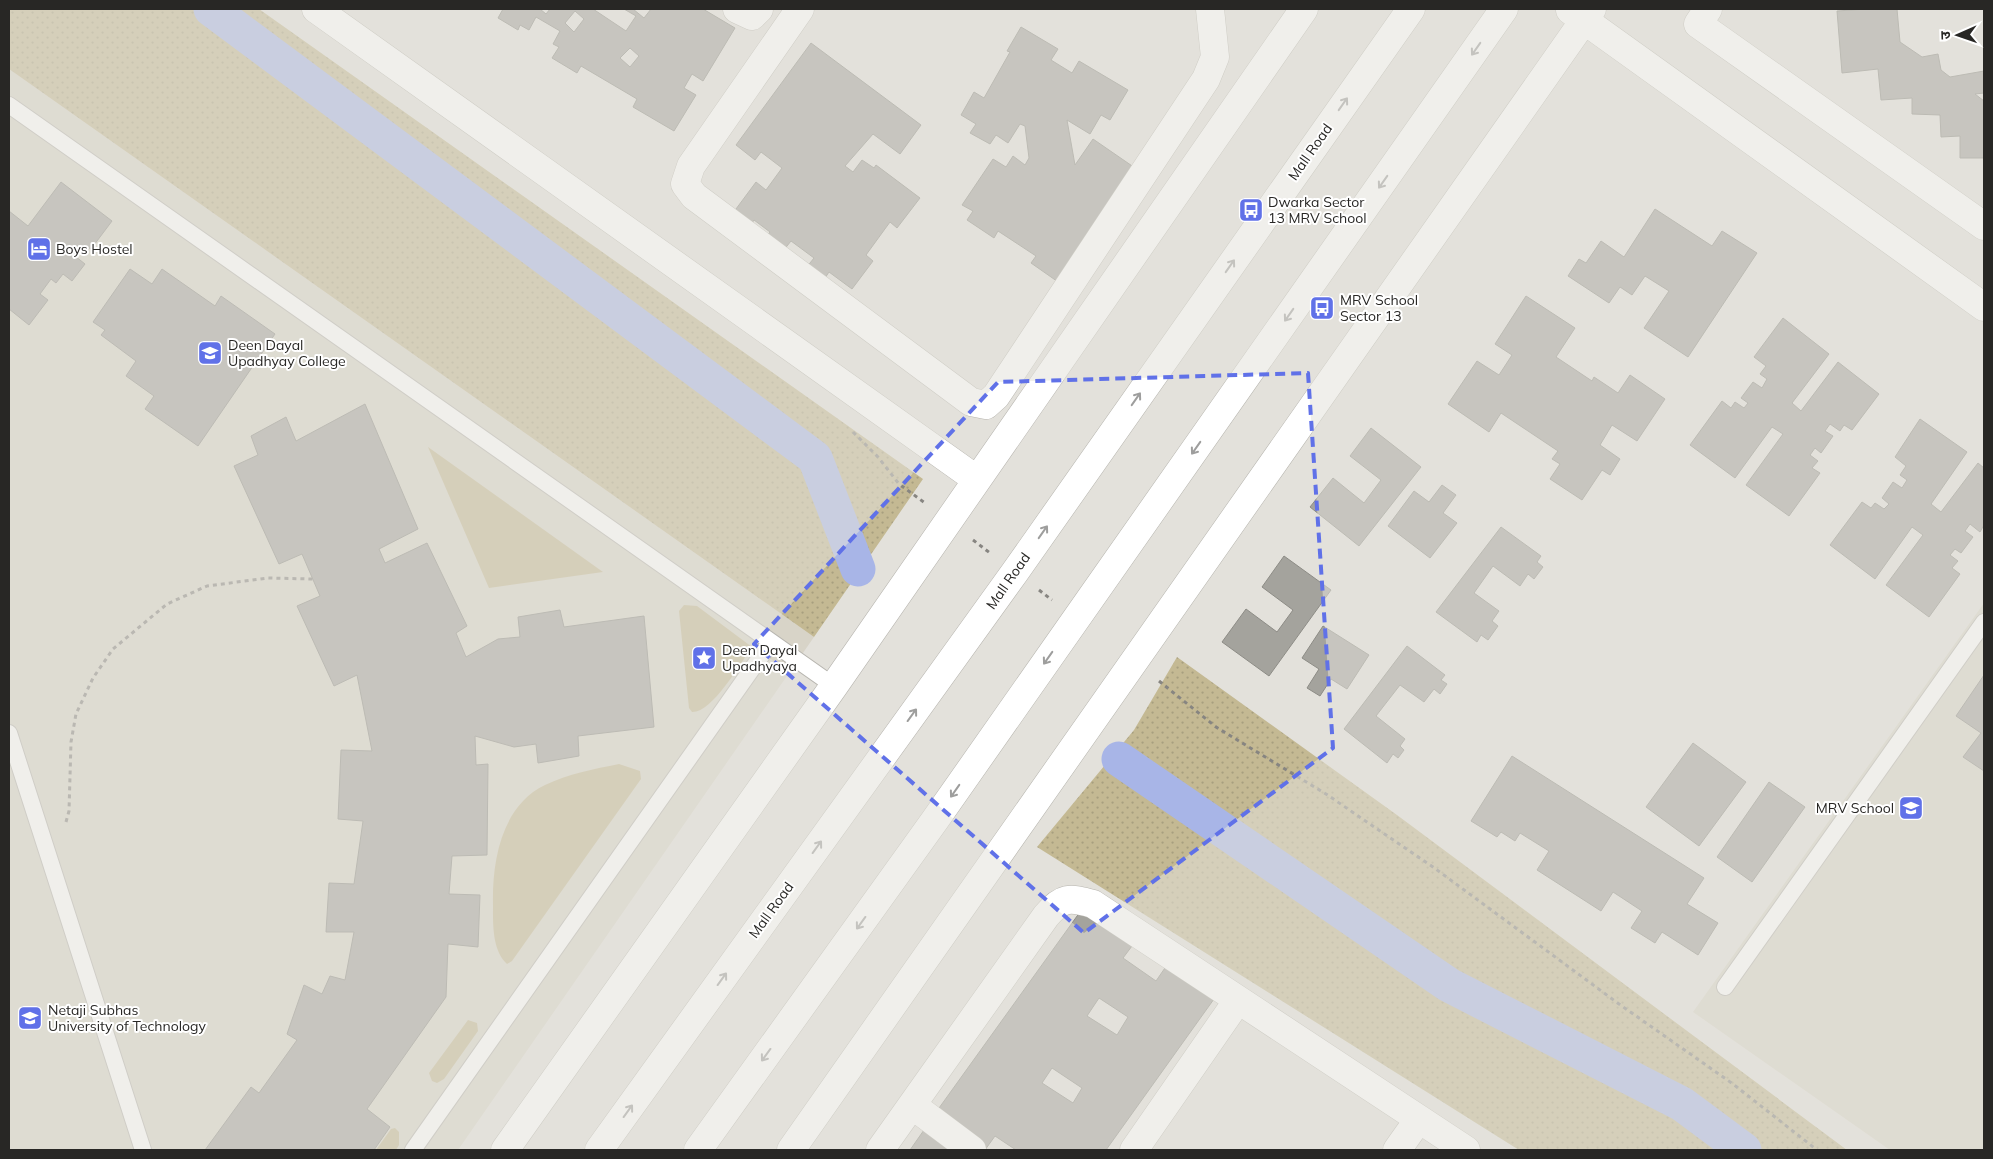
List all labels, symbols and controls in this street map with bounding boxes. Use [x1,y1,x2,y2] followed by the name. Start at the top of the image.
[1933,10,1983,60] north arrow
[1936,30,1954,40] text: उ
[1471,41,1481,55] one-way arrow
[1338,97,1348,111] one-way arrow
[1284,120,1336,184] street label: Mall Road
[1378,174,1388,188] one-way arrow
[1268,193,1367,227] place label: Dwarka Sector 13 MRV School
[1238,197,1264,223] bus stop icon: Dwarka Sector 13 MRV School
[26,236,52,262] hotel icon: Boys Hostel
[56,240,133,258] place label: Boys Hostel
[1225,259,1235,273] one-way arrow
[1340,291,1418,325] place label: MRV School Sector 13
[1309,295,1335,321] bus stop icon: MRV School Sector 13
[1284,307,1294,321] one-way arrow
[228,336,346,370] place label: Deen Dayal Upadhyay College
[197,340,223,366] school or university icon: Deen Dayal Upadhyay College
[1131,392,1141,406] one-way arrow
[1191,440,1201,454] one-way arrow
[1038,525,1048,539] one-way arrow
[982,549,1034,613] street label: Mall Road
[722,641,797,675] place label: Deen Dayal Upadhyaya
[691,645,717,671] place icon: Deen Dayal Upadhyaya
[1043,651,1053,665] one-way arrow
[907,708,917,722] one-way arrow
[950,784,960,798] one-way arrow
[1898,795,1924,821] school or university icon: MRV School
[1816,799,1894,817] place label: MRV School
[812,840,822,854] one-way arrow
[745,878,797,942] street label: Mall Road
[856,916,866,930] one-way arrow
[717,972,727,986] one-way arrow
[48,1001,206,1035] place label: Netaji Subhas University of Technology
[17,1005,43,1031] school or university icon: Netaji Subhas University of Technology
[761,1048,771,1062] one-way arrow
[622,1105,633,1118] one-way arrow

